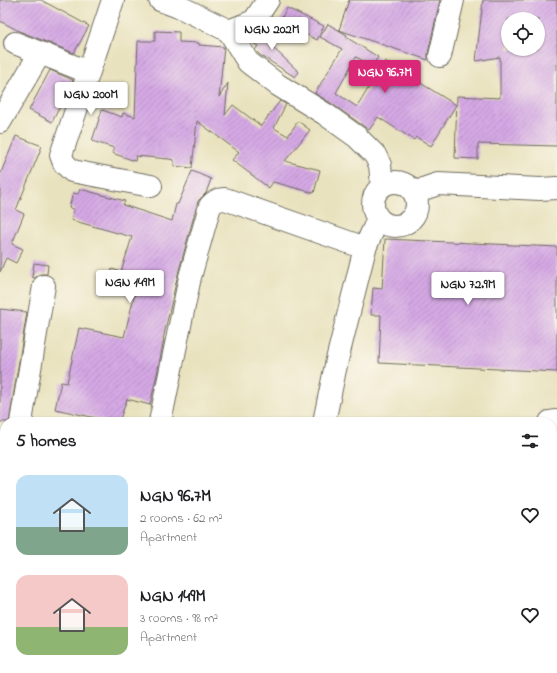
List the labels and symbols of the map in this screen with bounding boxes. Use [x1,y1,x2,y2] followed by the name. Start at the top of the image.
[231,17,313,51] pin: NGN 202M
[339,60,431,94] pin: NGN 96.7M
[50,82,132,116] pin: NGN 200M
[89,270,171,304] pin: NGN 149M
[422,272,514,306] pin: NGN 72.9M

